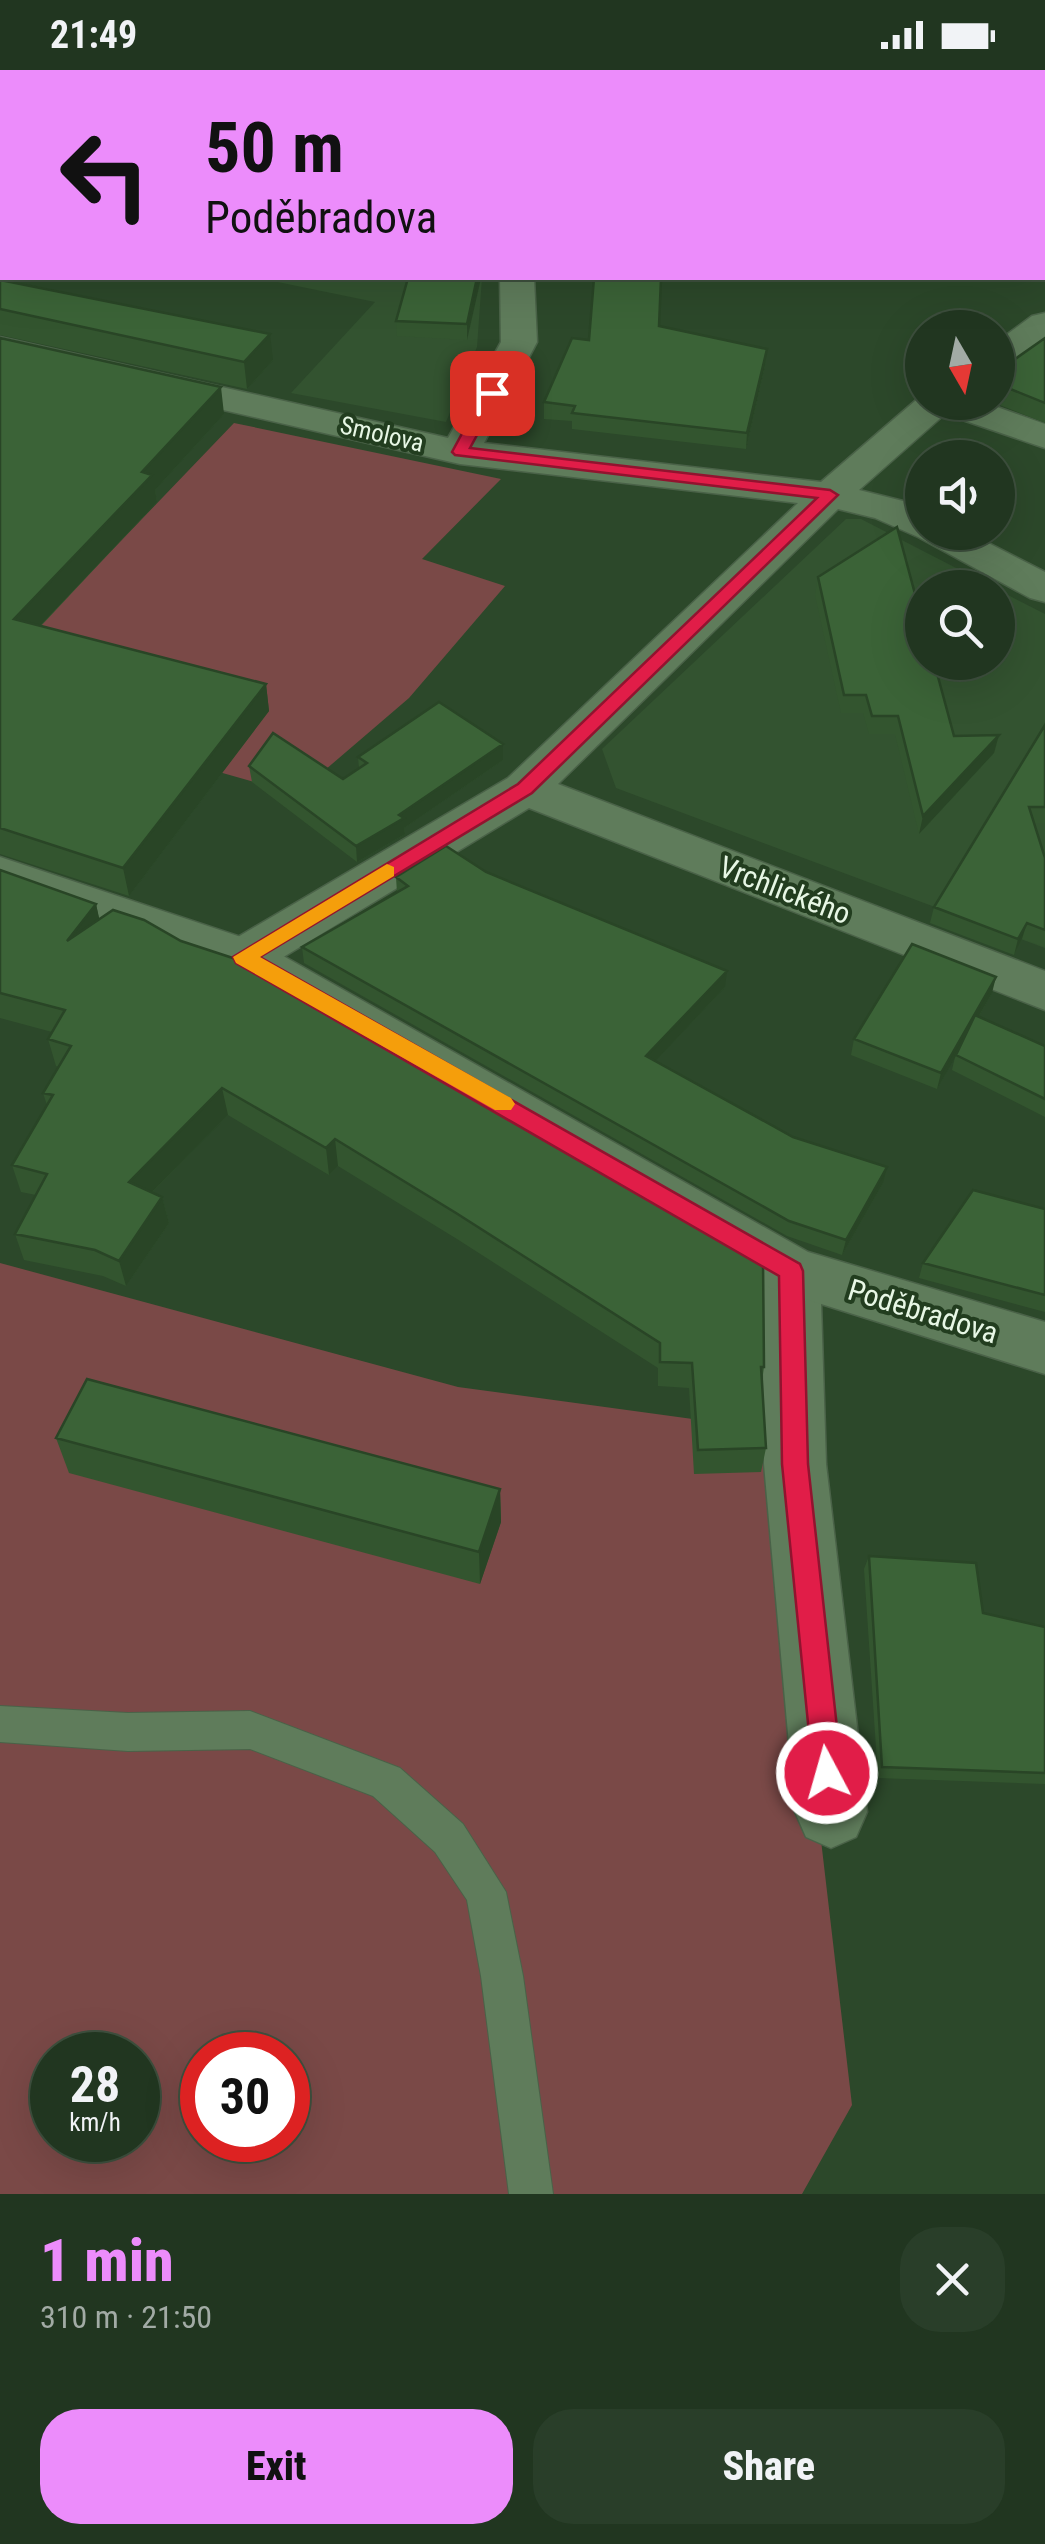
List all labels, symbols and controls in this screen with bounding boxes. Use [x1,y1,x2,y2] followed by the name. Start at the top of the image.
[50,13,137,57] text: 21:49
[205,107,344,189] text: 50 m
[40,110,170,240] icon: left
[205,191,437,244] text: Poděbradova
[905,310,1015,420] north arrow
[905,310,1015,680] map controls
[450,351,535,436] pin
[465,366,520,421] icon: arrive
[337,410,427,458] street label: Smolova
[905,440,1015,550] button: sound
[905,570,1015,680] button: search
[714,849,856,931] street label: Vrchlického
[844,1272,1002,1350] street label: Poděbradova
[775,1721,879,1825] position arrow
[180,2032,310,2162] speed limit sign: 30
[70,2056,120,2114] text: 28
[69,2108,121,2137] text: km/h
[40,2225,174,2296] text: 1 min
[900,2227,1005,2332] button: close
[40,2298,212,2336] text: 310 m · 21:50
[40,2409,513,2524] button: Exit
[533,2409,1005,2524] button: Share

